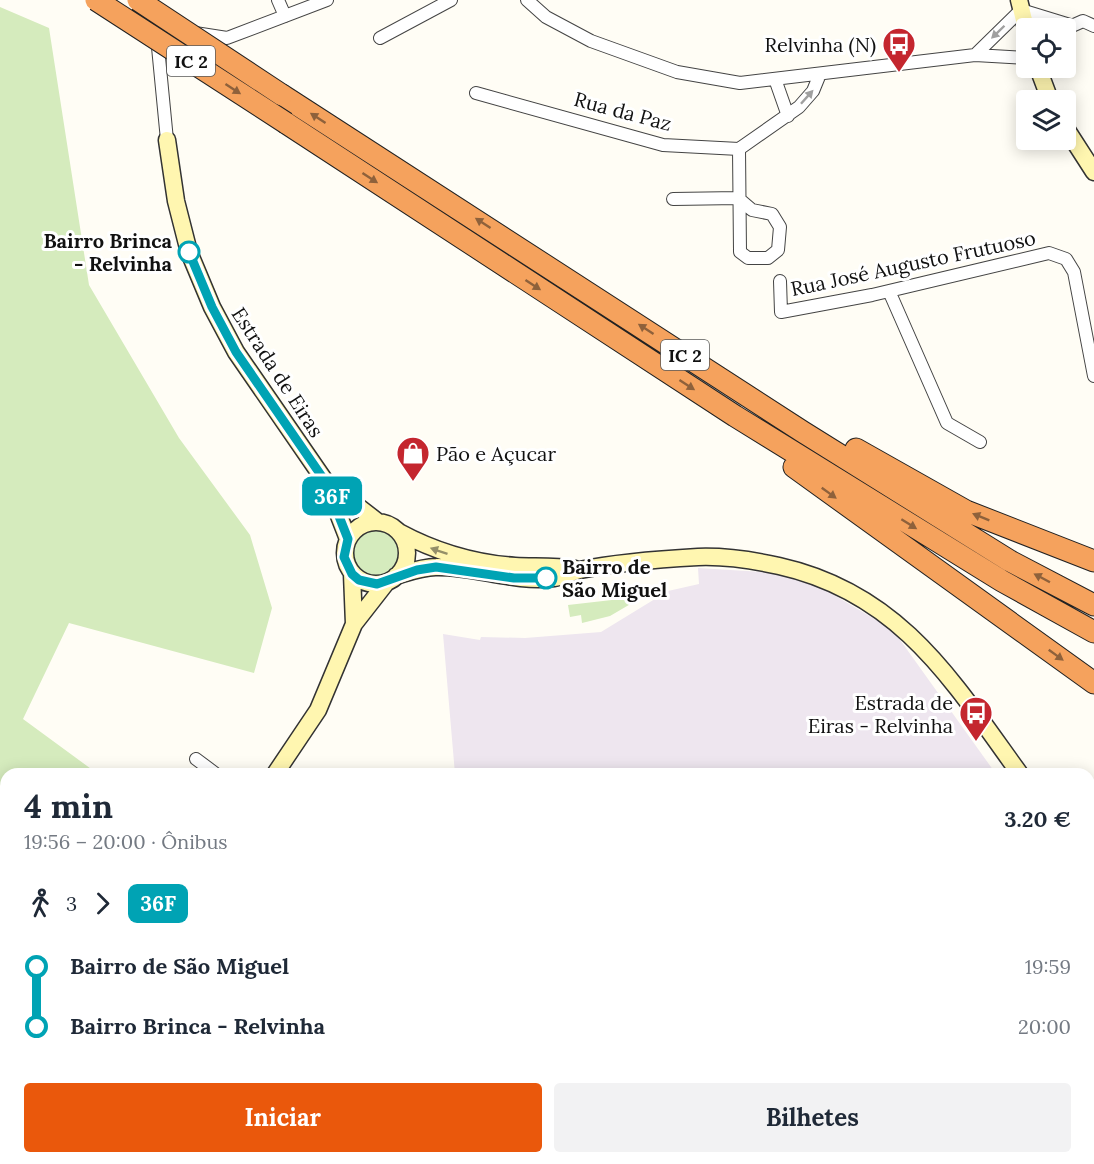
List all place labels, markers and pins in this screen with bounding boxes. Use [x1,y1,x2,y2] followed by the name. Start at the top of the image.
[881,26,917,73] bus stop icon: Relvinha (N)
[765,32,876,58] place label: Relvinha (N)
[43,228,173,276] place label: Bairro Brinca - Relvinha
[178,241,200,263] marker: Bairro Brinca - Relvinha
[395,435,431,482] shop icon: Pão e Açucar
[436,441,556,466] place label: Pão e Açucar
[562,554,667,602] place label: Bairro de São Miguel
[535,567,557,589] marker: Bairro de São Miguel
[808,690,953,738] place label: Estrada de Eiras - Relvinha
[958,695,994,742] bus stop icon: Estrada de Eiras - Relvinha

